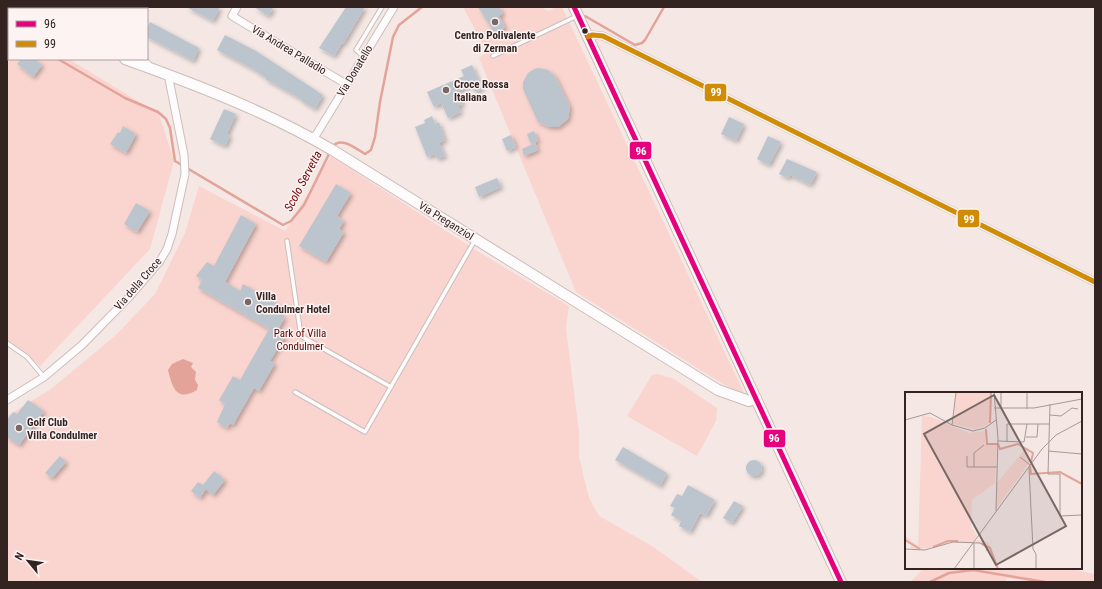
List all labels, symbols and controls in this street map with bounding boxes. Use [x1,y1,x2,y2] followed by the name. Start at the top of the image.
[8,8,148,60] legend
[44,17,56,31] text: 96
[490,17,500,27] marker: Centro Polivalente di Zerman
[249,23,329,78] street label: Via Andrea Palladio
[580,26,590,36] unlabelled marker
[454,29,536,55] place label: Centro Polivalente di Zerman
[44,37,56,51] text: 99
[335,42,376,99] street label: Via Donatello
[454,78,509,104] place label: Croce Rossa Italiana
[704,83,727,102] line badge: 99
[441,85,451,95] marker: Croce Rossa Italiana
[710,86,722,99] text: 99
[629,141,652,160] line badge: 96
[635,145,647,158] text: 96
[281,148,325,214] water label: Scolo Servetta
[416,199,476,243] street label: Via Preganziol
[957,209,980,228] line badge: 99
[963,213,975,226] text: 99
[112,255,164,313] street label: Via della Croce
[256,290,330,316] place label: Villa Condulmer Hotel
[243,297,253,307] marker: Villa Condulmer Hotel
[274,327,326,353] park label: Park of Villa Condulmer
[905,392,1082,569] inset map
[27,416,98,442] place label: Golf Club Villa Condulmer
[14,423,24,433] marker: Golf Club Villa Condulmer
[763,429,786,448] line badge: 96
[768,432,780,445] text: 96
[8,541,48,581] north arrow
[12,550,27,562] text: N

